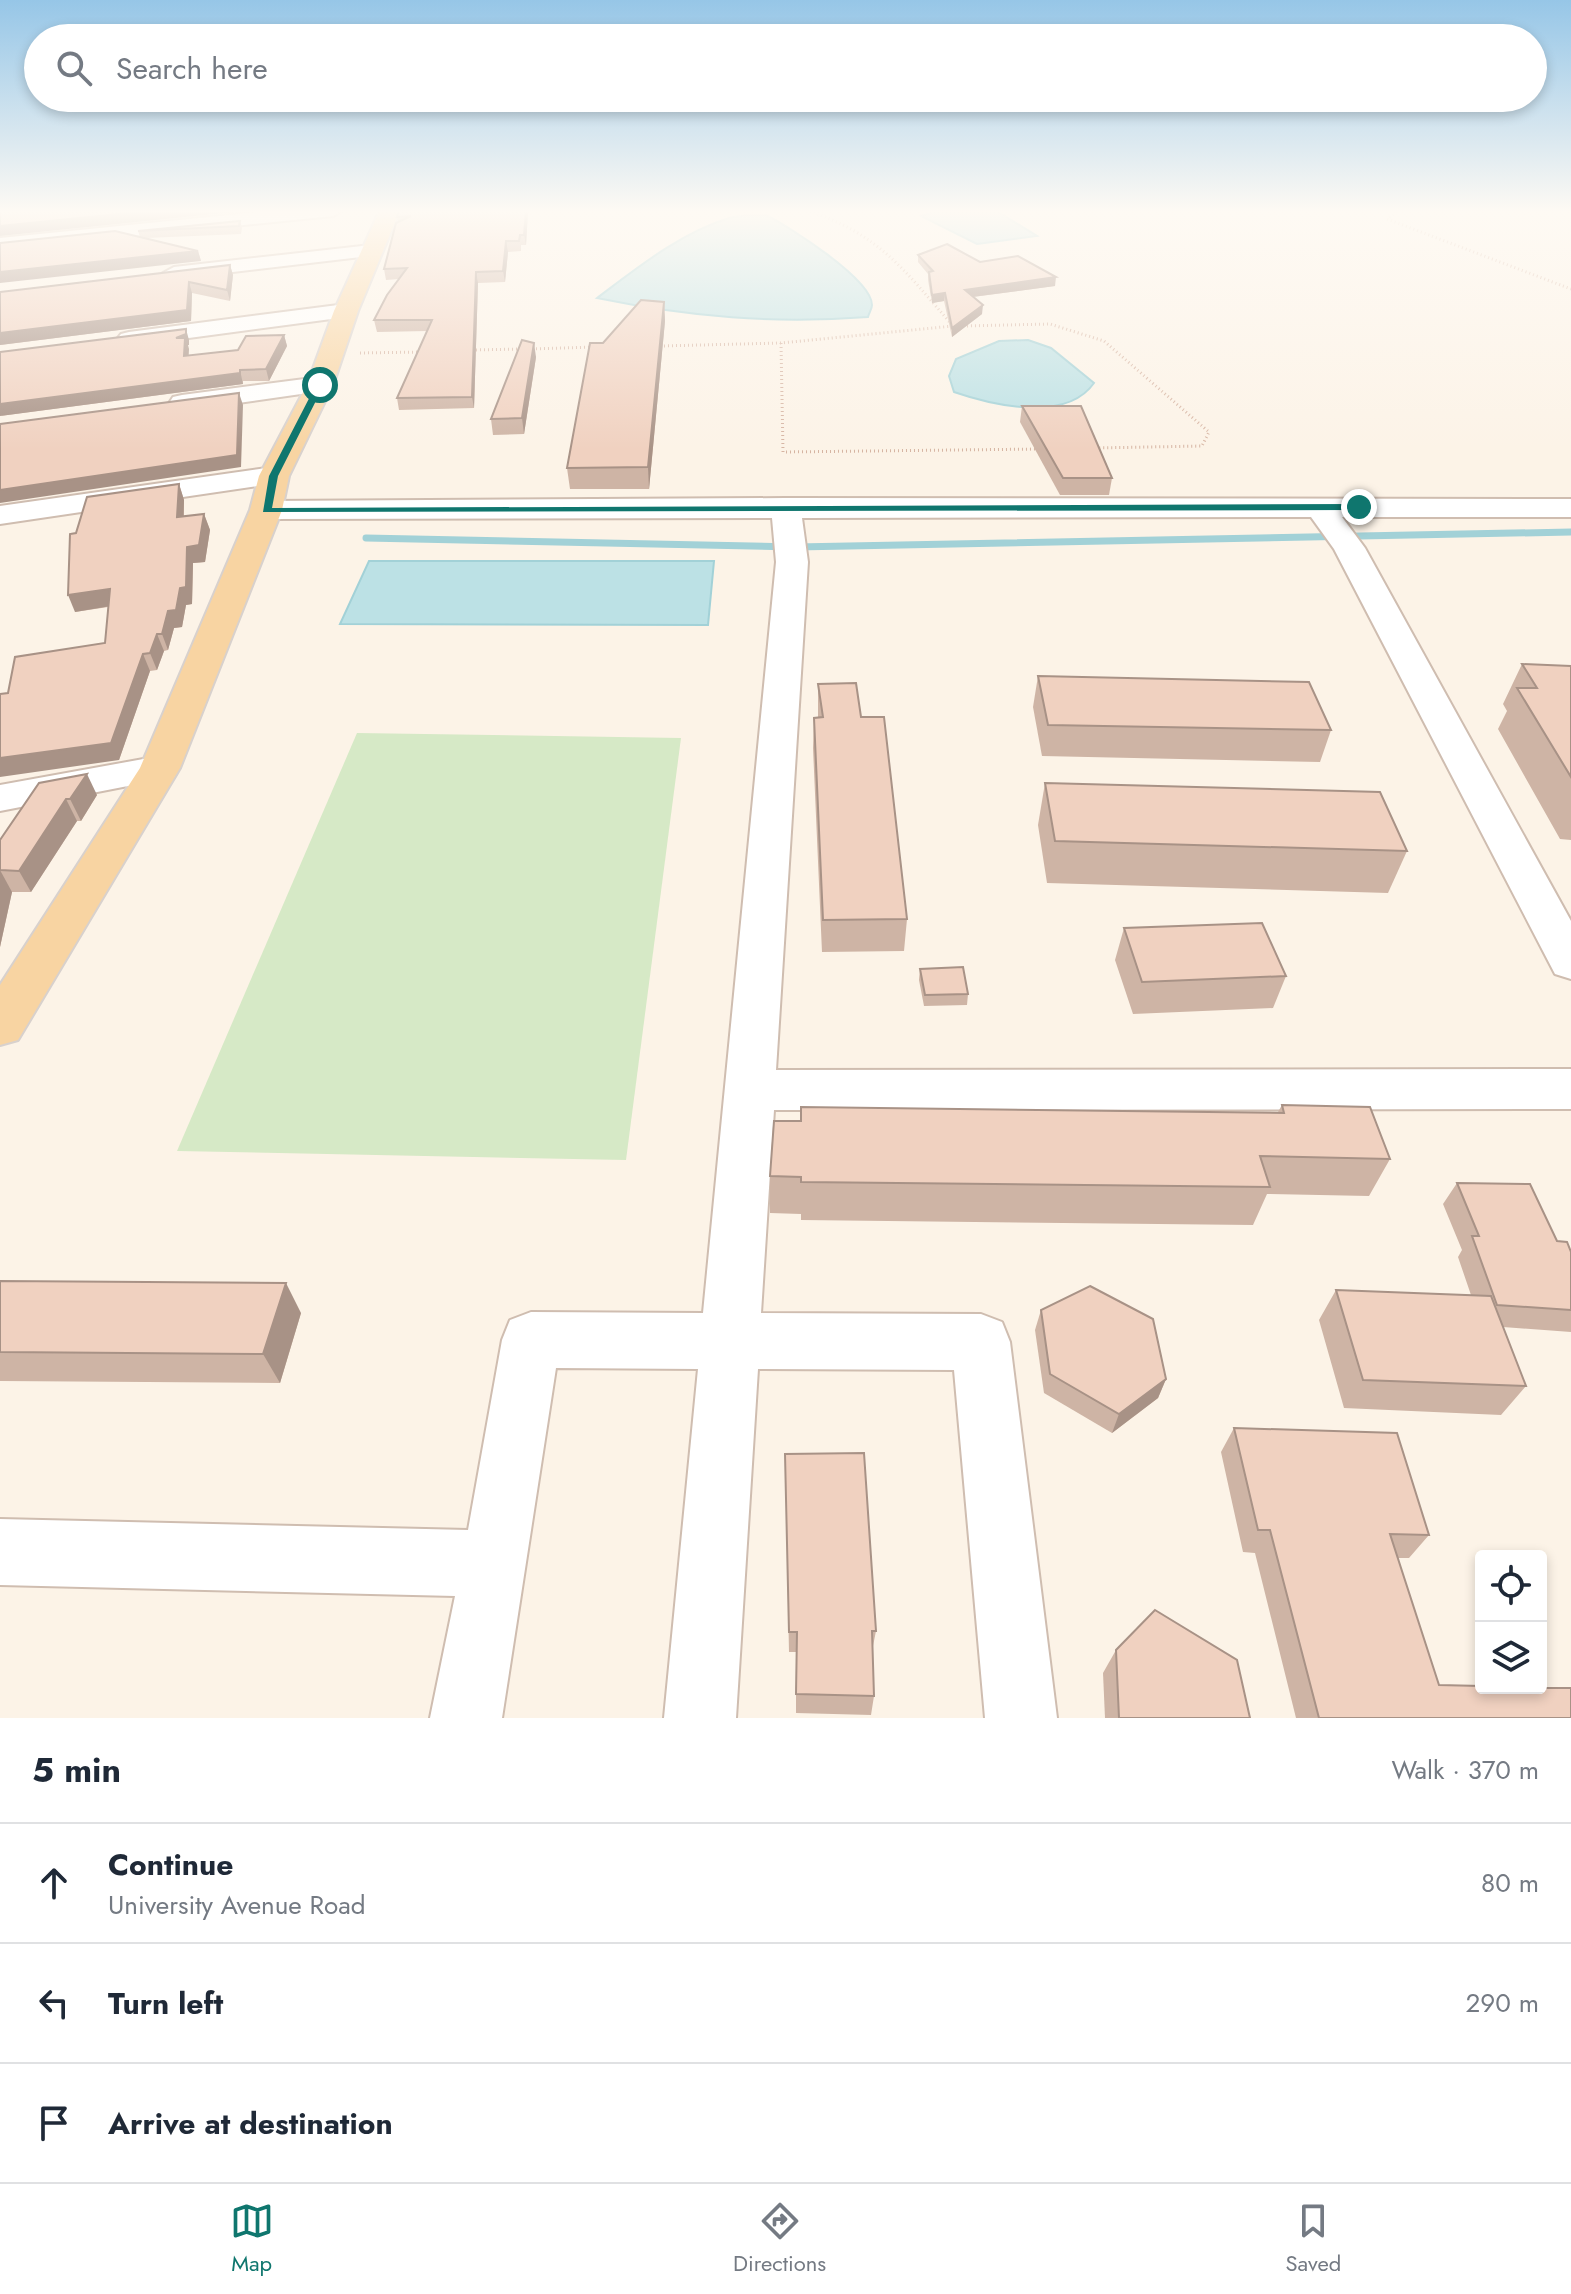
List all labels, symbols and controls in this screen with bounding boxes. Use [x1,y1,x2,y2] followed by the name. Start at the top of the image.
[24,24,1547,112] search box
[52,46,96,90] icon: search
[116,47,268,90] text: Search here
[302,367,338,403] route start
[1341,489,1377,525] route end
[1475,1550,1547,1694] map controls
[1475,1550,1547,1622] button: locate
[1475,1622,1547,1694] button: layers
[32,1746,121,1795] text: 5 min
[1391,1751,1539,1789] text: Walk · 370 m
[108,1843,234,1886] text: Continue
[32,1861,76,1905] icon: ahead
[1481,1864,1539,1902] text: 80 m
[108,1886,366,1924] text: University Avenue Road
[32,1981,76,2025] icon: left
[108,1982,223,2025] text: Turn left
[1466,1984,1539,2022] text: 290 m
[32,2101,76,2145] icon: arrive
[108,2102,393,2145] text: Arrive at destination
[230,2199,274,2279] tab: Map
[733,2199,826,2279] tab: Directions
[1286,2199,1341,2279] tab: Saved

